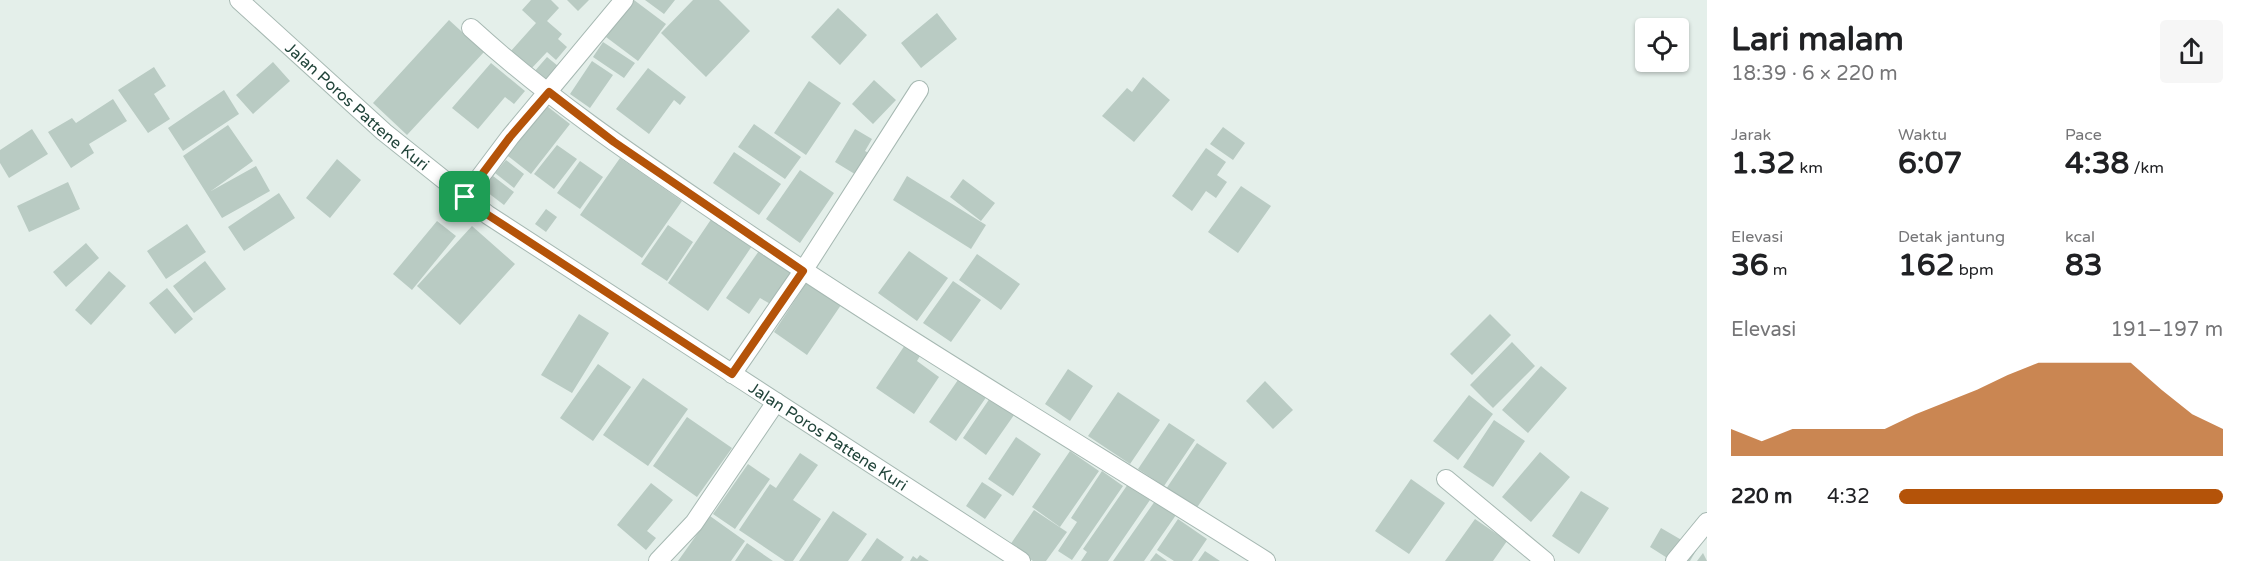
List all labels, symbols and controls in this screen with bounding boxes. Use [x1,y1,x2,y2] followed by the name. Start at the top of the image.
[1635,18,1689,72] map controls
[1635,18,1689,72] button: locate
[1731,20,1904,59] text: Lari malam
[2160,20,2223,83] button: share
[281,38,433,175] street label: Jalan Poros Pattene Kuri
[1731,62,1898,86] text: 18:39 · 6 × 220 m
[1731,125,1771,145] text: Jarak
[1898,125,1947,145] text: Waktu
[2065,125,2102,145] text: Pace
[1731,145,1795,182] text: 1.32
[1898,145,1962,182] text: 6:07
[2065,145,2129,182] text: 4:38
[1795,158,1823,178] text: km
[2129,158,2164,178] text: /km
[439,171,490,222] pin
[448,180,481,213] icon: arrive
[1731,227,1783,247] text: Elevasi
[1898,227,2005,247] text: Detak jantung
[2065,227,2095,247] text: kcal
[1731,247,1769,284] text: 36
[1898,247,1955,284] text: 162
[2065,247,2103,284] text: 83
[1769,260,1788,280] text: m
[1955,260,1994,280] text: bpm
[1731,318,1796,342] text: Elevasi
[2110,318,2223,342] text: 191–197 m
[745,378,911,496] street label: Jalan Poros Pattene Kuri
[1731,485,1792,509] text: 220 m
[1827,485,1870,509] text: 4:32

